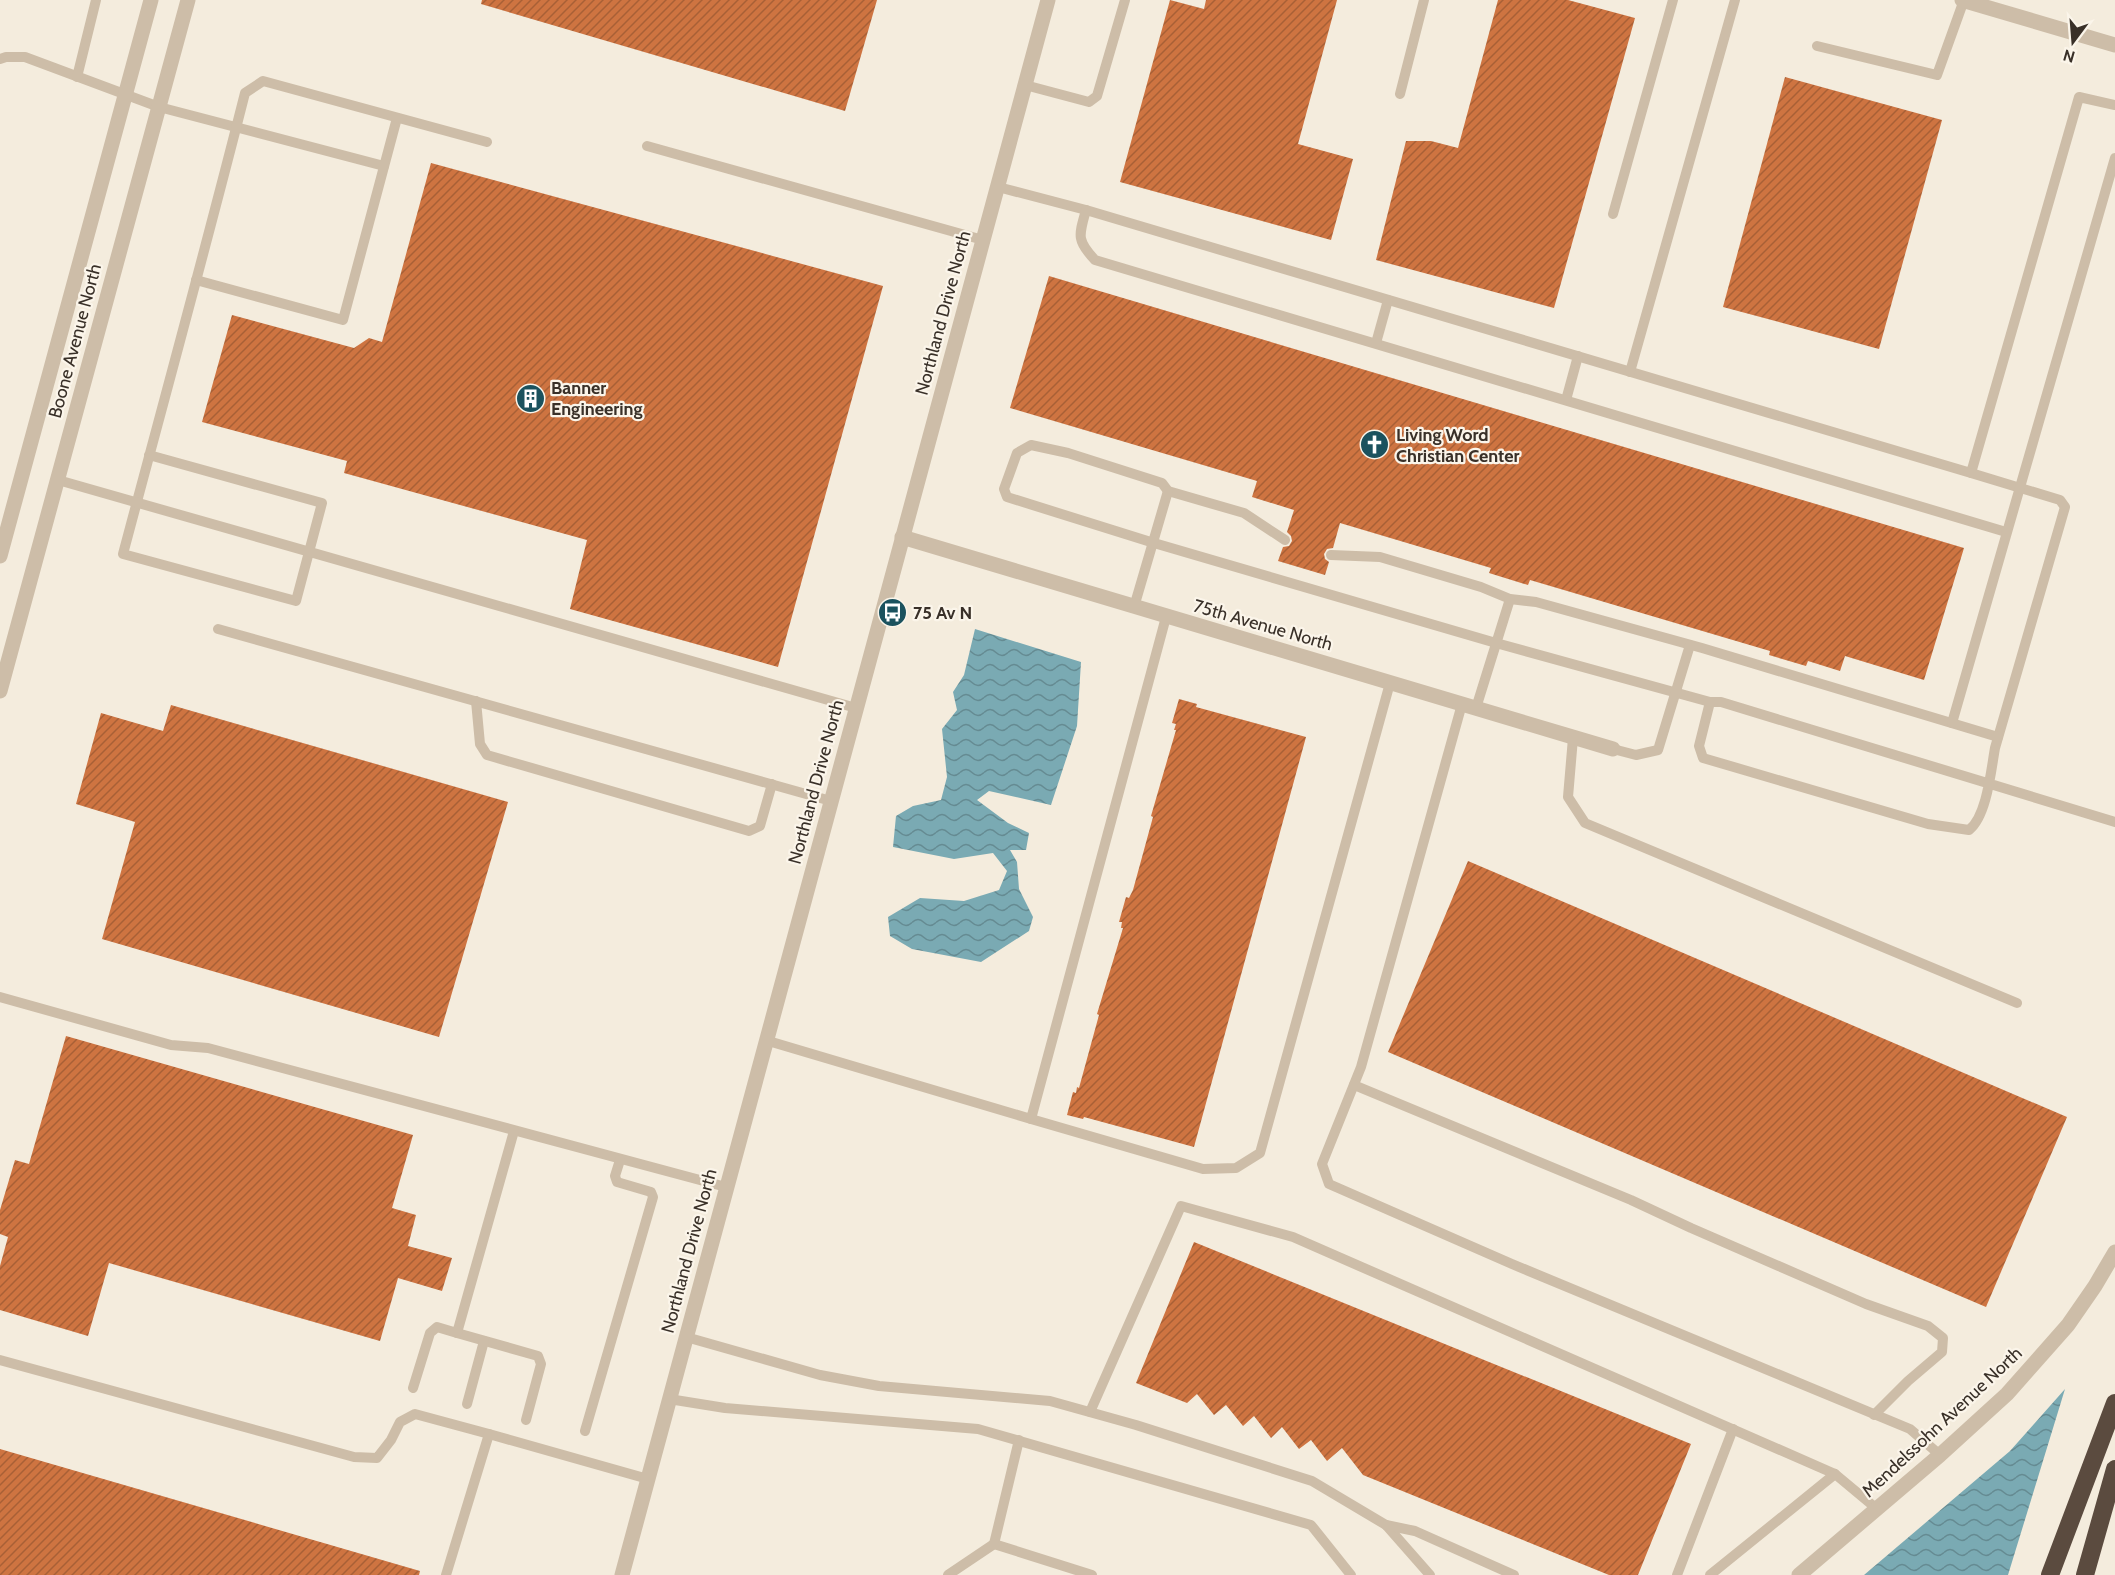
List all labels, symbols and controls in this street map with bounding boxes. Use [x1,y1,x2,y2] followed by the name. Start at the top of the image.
[2043,12,2103,72] north arrow
[2061,45,2077,67] text: N
[910,228,976,398] street label: Northland Drive North
[44,261,106,421] street label: Boone Avenue North
[551,377,643,420] place label: Banner Engineering
[514,382,546,414] building icon: Banner Engineering
[1396,424,1520,467] place label: Living Word Christian Center
[1359,429,1391,461] church icon: Living Word Christian Center
[1191,595,1335,655] street label: 75th Avenue North
[876,597,908,629] bus stop icon: 75 Av N
[913,602,972,624] place label: 75 Av N
[783,697,849,867] street label: Northland Drive North
[656,1166,722,1336] street label: Northland Drive North
[1857,1342,2027,1502] street label: Mendelssohn Avenue North

